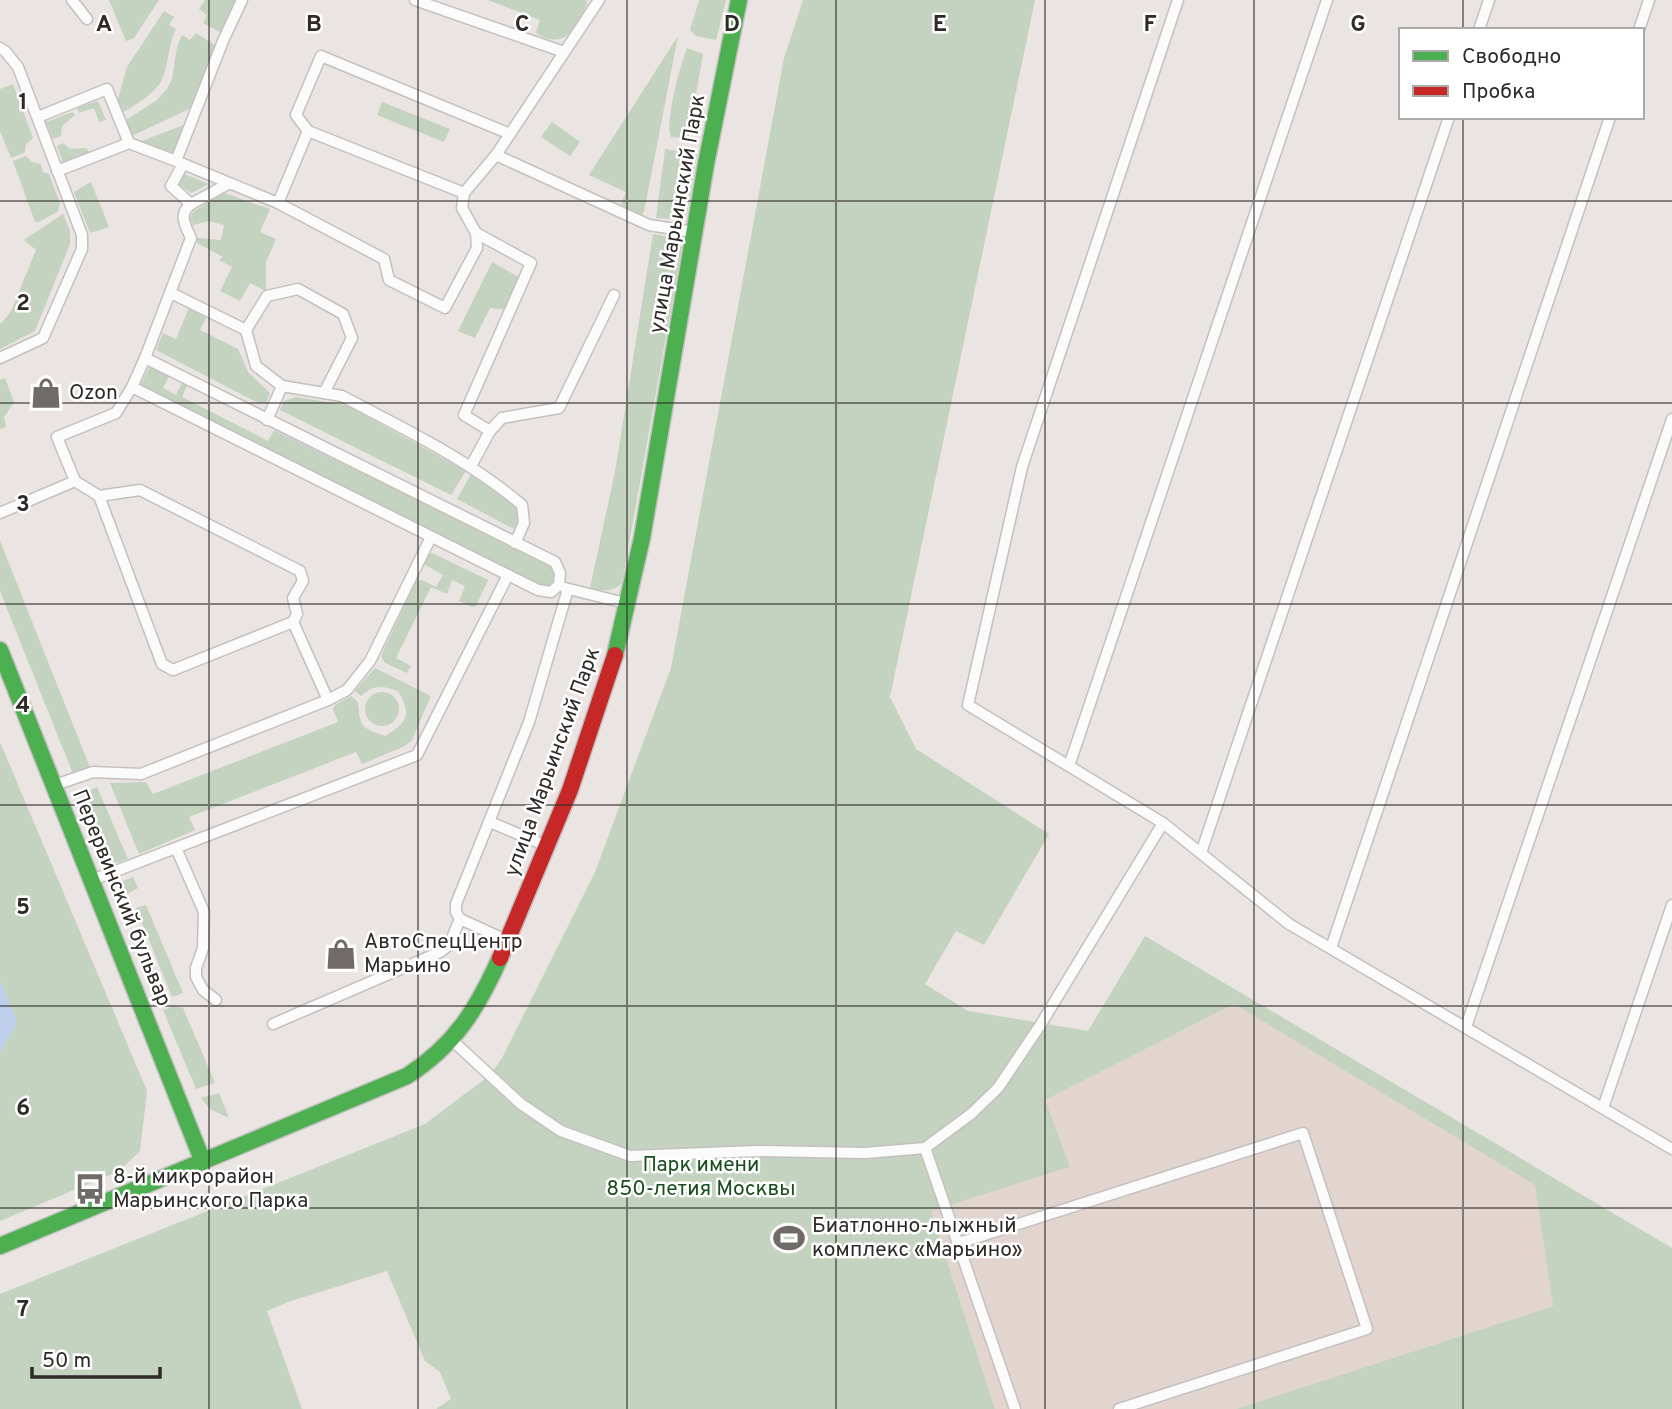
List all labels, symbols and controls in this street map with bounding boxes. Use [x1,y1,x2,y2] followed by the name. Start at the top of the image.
[96,11,112,40] text: A
[306,11,322,40] text: B
[515,11,529,40] text: C
[724,11,740,40] text: D
[933,11,947,40] text: E
[1143,11,1157,40] text: F
[1350,11,1366,40] text: G
[1399,28,1644,119] legend
[1462,44,1561,71] text: Свободно
[1462,79,1535,106] text: Пробка
[18,89,28,118] text: 1
[644,92,712,336] street label: улица Марьинский Парк
[16,290,30,319] text: 2
[29,376,63,410] shop icon: Ozon
[69,380,118,407] place label: Ozon
[16,491,30,520] text: 3
[499,644,607,880] street label: улица Марьинский Парк
[16,692,30,721] text: 4
[65,786,177,1010] street label: Перервинский бульвар
[16,894,30,923] text: 5
[364,929,523,980] place label: АвтоСпецЦентр Марьино
[324,937,358,971] shop icon: АвтоСпецЦентр Марьино
[16,1095,30,1124] text: 6
[606,1152,796,1203] park label: Парк имени 850-летия Москвы
[113,1164,308,1215] place label: 8-й микрорайон Марьинского Парка
[73,1172,107,1206] bus stop icon: 8-й микрорайон Марьинского Парка
[812,1213,1023,1264] place label: Биатлонно-лыжный комплекс «Марьино»
[772,1221,806,1255] sports icon: Биатлонно-лыжный комплекс «Марьино»
[17,1296,29,1325] text: 7
[32,1336,159,1380] scale bar
[42,1348,91,1375] text: 50 m

